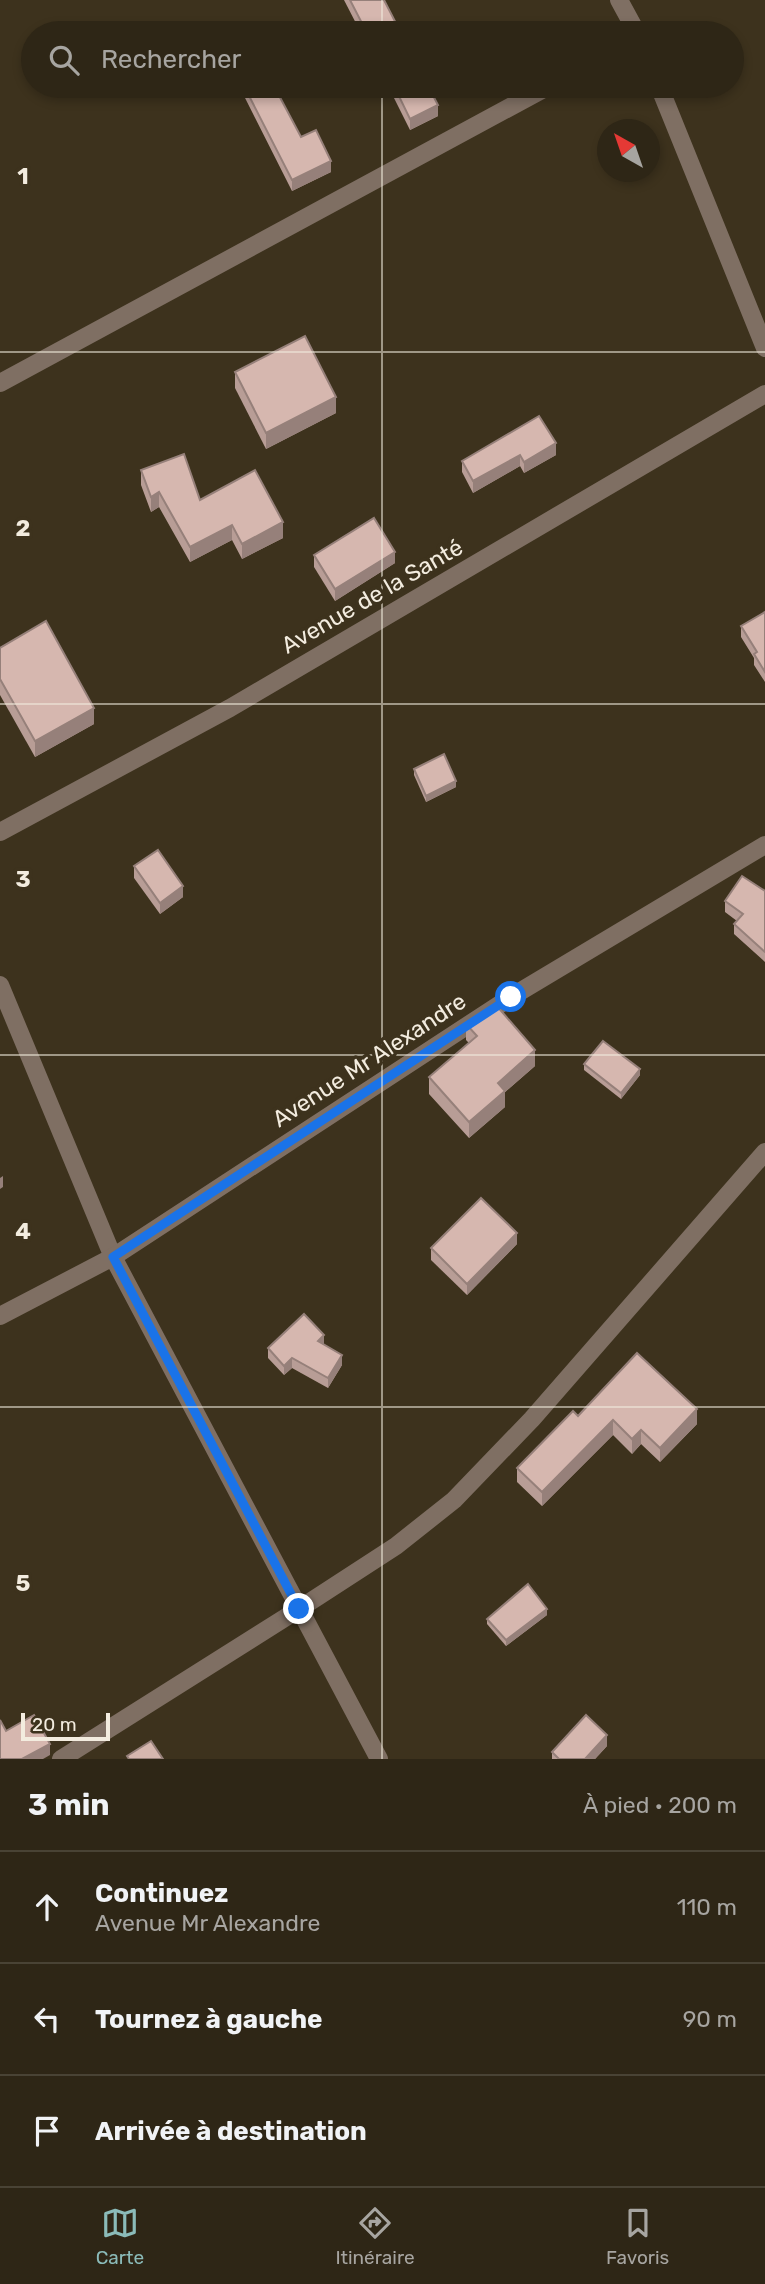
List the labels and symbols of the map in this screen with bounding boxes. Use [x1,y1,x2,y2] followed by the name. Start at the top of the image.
[597,119,660,182] north arrow
[17,162,29,190] text: 1
[16,514,30,542] text: 2
[276,533,468,659] street label: Avenue de la Santé
[15,865,31,893] text: 3
[495,981,526,1012] route start
[267,987,471,1133] street label: Avenue Mr Alexandre
[15,1217,31,1245] text: 4
[16,1569,31,1597] text: 5
[283,1593,314,1624] route end
[21,1710,110,1742] scale bar

